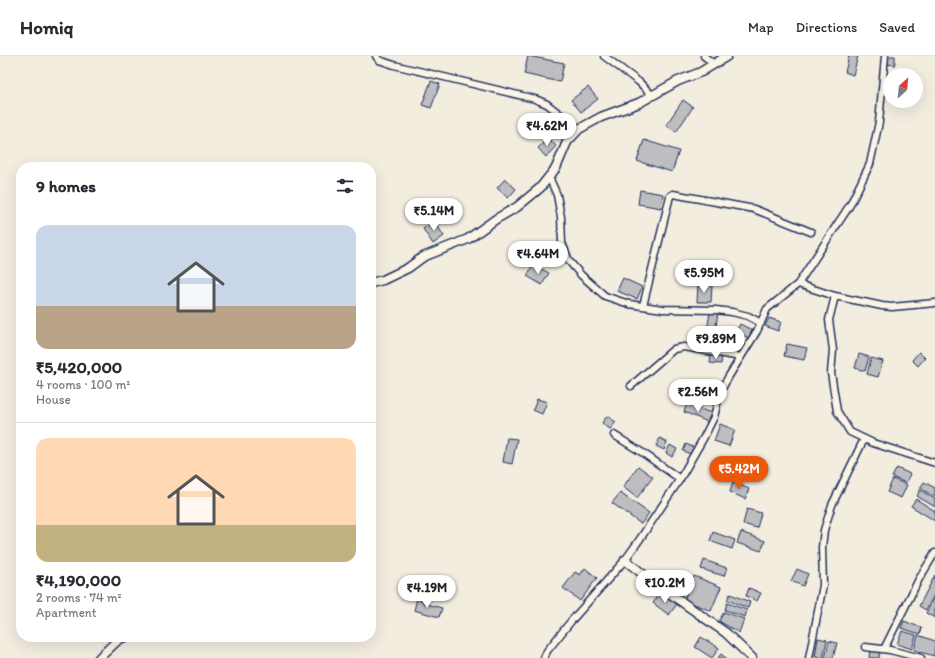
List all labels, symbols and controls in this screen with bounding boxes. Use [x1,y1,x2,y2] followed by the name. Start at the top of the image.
[20,16,73,39] text: Homiq
[748,19,774,36] text: Map
[796,19,857,36] text: Directions
[879,19,915,36] text: Saved
[883,68,923,108] north arrow
[883,68,923,108] map controls
[514,113,580,147] pin: ₹4.62M
[526,118,568,133] text: ₹4.62M
[334,175,356,197] icon: filters
[36,176,96,196] text: 9 homes
[401,198,467,232] pin: ₹5.14M
[414,203,454,218] text: ₹5.14M
[505,241,571,275] pin: ₹4.64M
[517,246,559,261] text: ₹4.64M
[160,251,232,323] icon: home
[671,260,737,294] pin: ₹5.95M
[684,265,724,280] text: ₹5.95M
[683,326,749,360] pin: ₹9.89M
[696,331,736,346] text: ₹9.89M
[36,357,122,377] text: ₹5,420,000
[36,377,130,392] text: 4 rooms · 100 m²
[665,379,731,413] pin: ₹2.56M
[678,384,718,399] text: ₹2.56M
[36,392,71,407] text: House
[706,456,772,490] pin: ₹5.42M
[718,461,760,476] text: ₹5.42M
[160,464,232,536] icon: home
[36,570,121,590] text: ₹4,190,000
[632,570,698,604] pin: ₹10.2M
[394,575,460,609] pin: ₹4.19M
[645,575,685,590] text: ₹10.2M
[407,580,447,595] text: ₹4.19M
[36,590,122,605] text: 2 rooms · 74 m²
[36,605,97,620] text: Apartment

